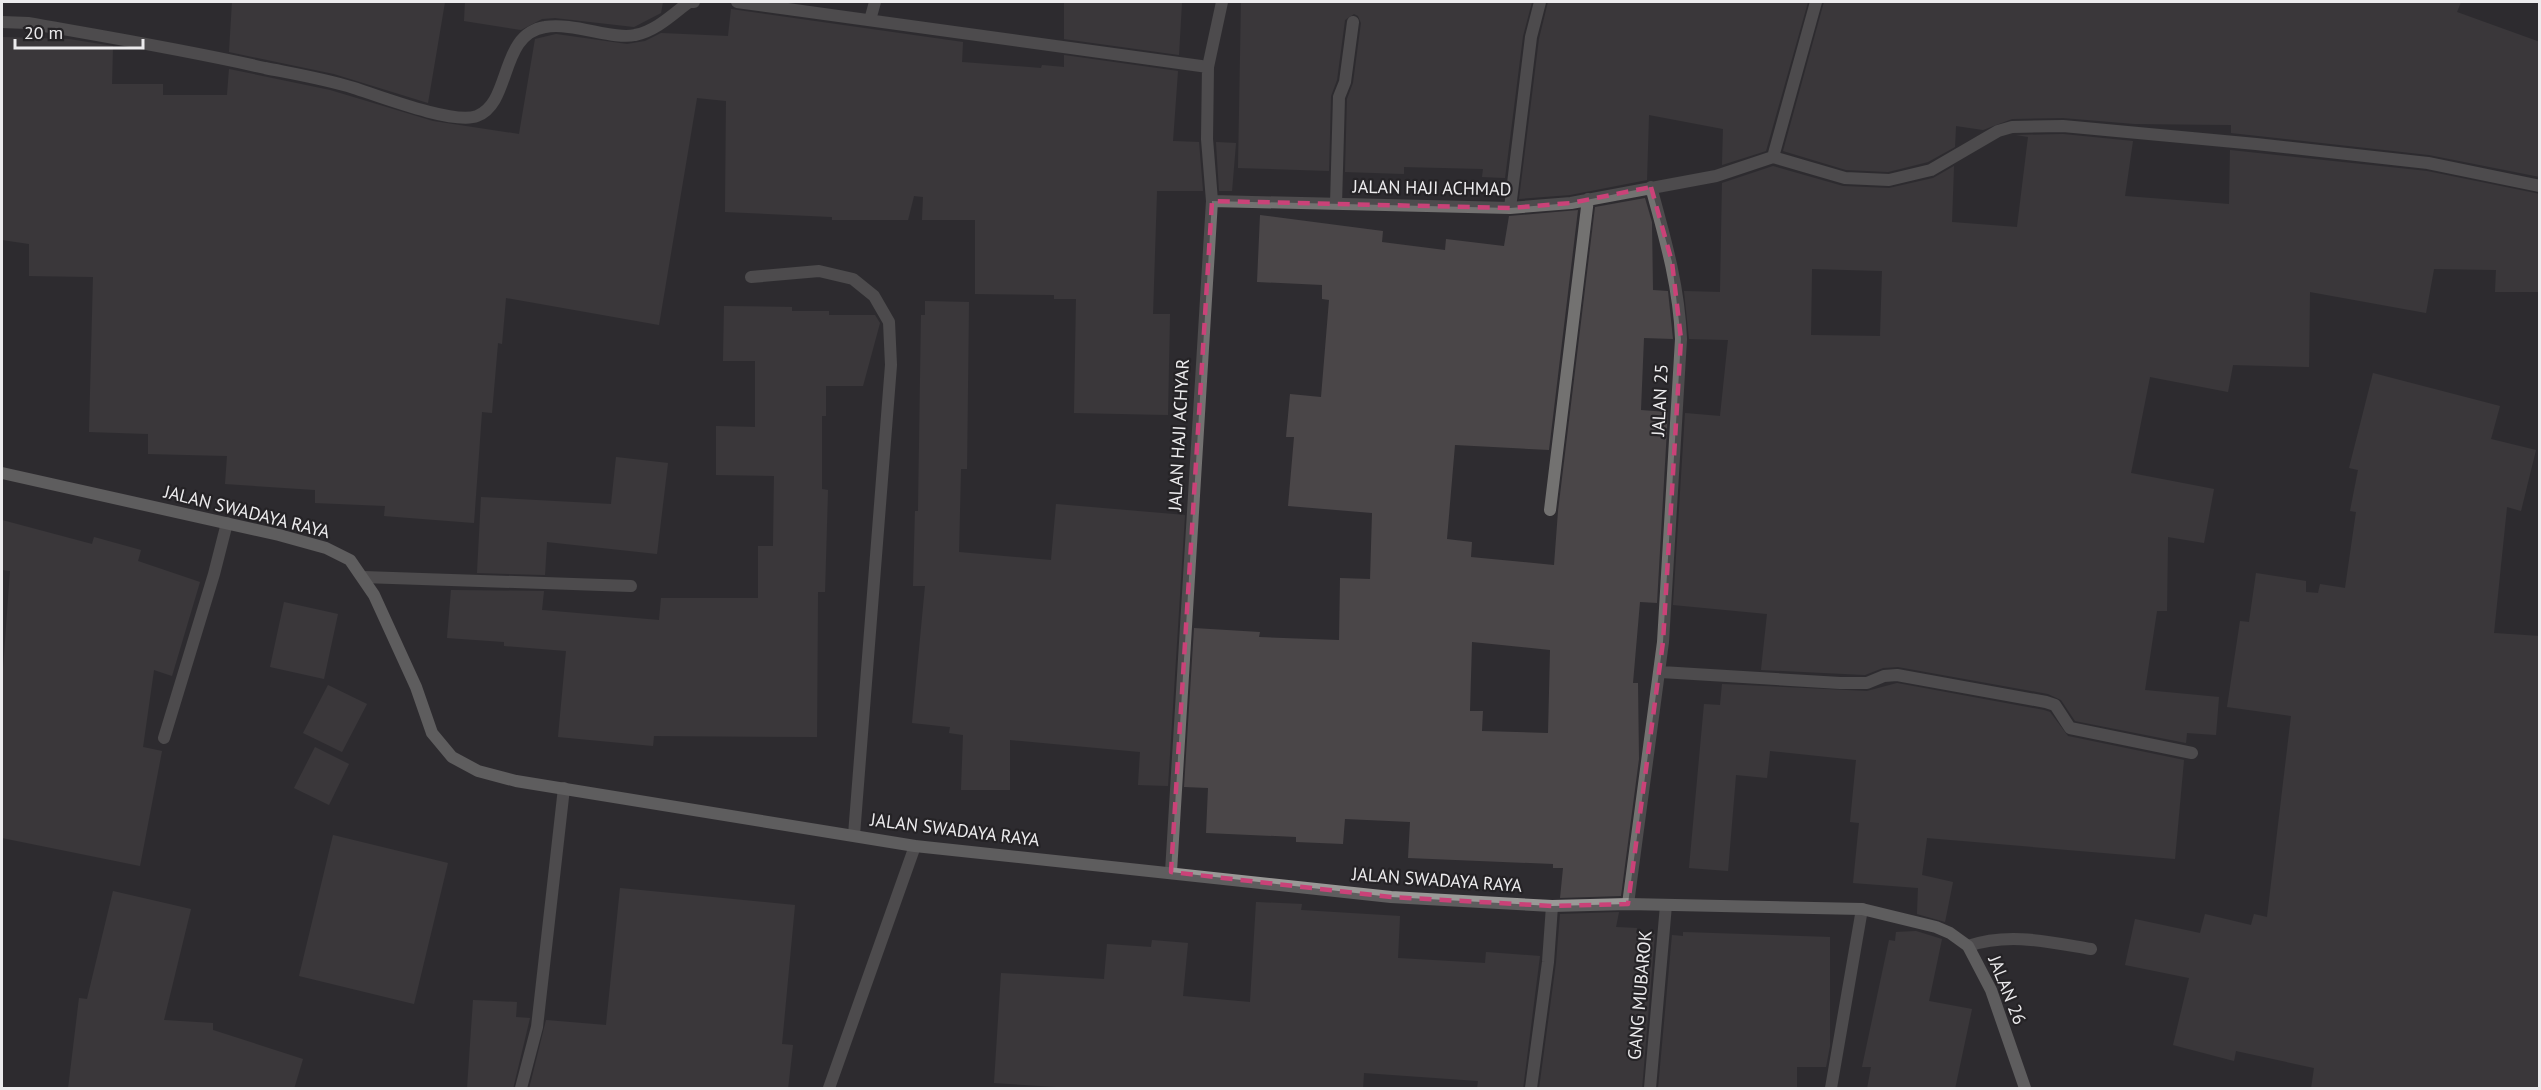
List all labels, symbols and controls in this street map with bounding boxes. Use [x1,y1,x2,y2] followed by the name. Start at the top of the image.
[15,12,142,50] scale bar
[24,21,63,44] text: 20 m
[1351,175,1512,200] street label: JALAN HAJI ACHMAD
[1163,358,1194,513] street label: JALAN HAJI ACHYAR
[1646,363,1673,438] street label: JALAN 25
[161,480,333,543] street label: JALAN SWADAYA RAYA
[868,808,1041,851] street label: JALAN SWADAYA RAYA
[1350,862,1523,897] street label: JALAN SWADAYA RAYA
[1622,929,1657,1061] street label: GANG MUBAROK
[1983,951,2032,1028] street label: JALAN 26

